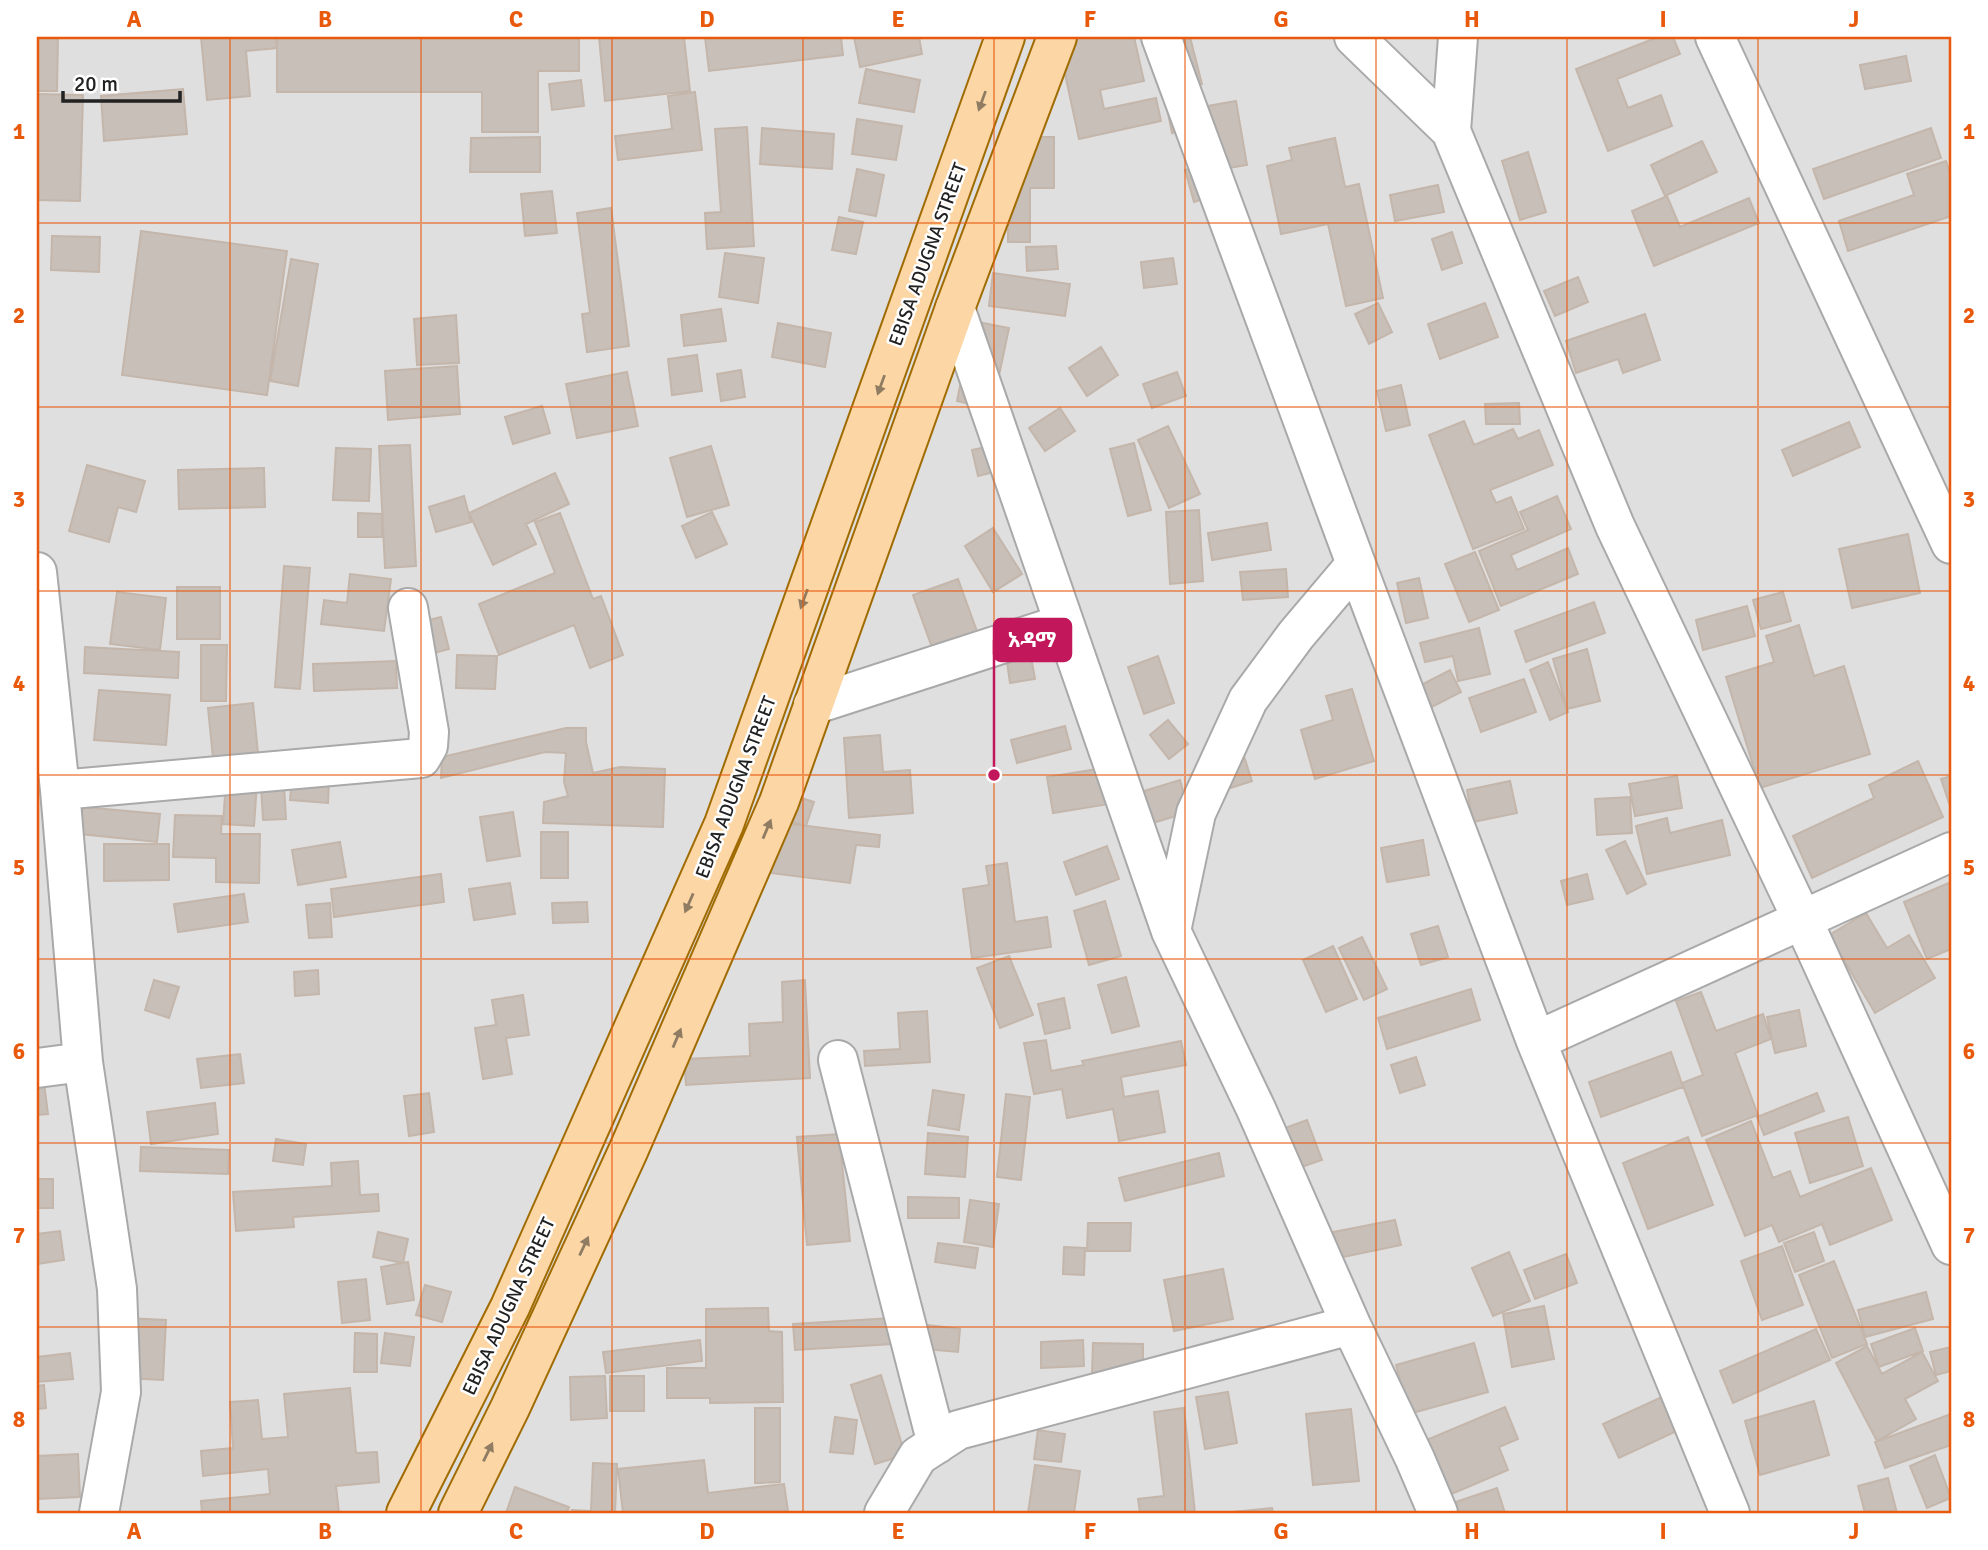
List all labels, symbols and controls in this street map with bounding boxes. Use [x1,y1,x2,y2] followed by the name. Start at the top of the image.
[127,5,142,34] text: A
[318,5,332,34] text: B
[509,5,523,34] text: C
[699,5,715,34] text: D
[891,5,905,34] text: E
[1084,5,1096,34] text: F
[1273,5,1289,34] text: G
[1464,5,1480,34] text: H
[1659,5,1667,34] text: I
[1849,5,1859,34] text: J
[63,60,180,104] scale bar
[74,71,118,97] text: 20 m
[976,91,987,112] one-way arrow
[13,117,25,146] text: 1
[1963,117,1975,146] text: 1
[884,159,972,349] street label: EBISA ADUGNA STREET
[13,301,25,330] text: 2
[1963,301,1975,330] text: 2
[875,374,886,395] one-way arrow
[13,485,25,514] text: 3
[1963,485,1975,514] text: 3
[798,588,809,609] one-way arrow
[994,619,1071,661] callout: አዳማ
[1008,627,1056,653] text: አዳማ
[13,669,25,698] text: 4
[1963,669,1975,698] text: 4
[690,692,782,882] street label: EBISA ADUGNA STREET
[761,819,773,839] one-way arrow
[13,853,25,882] text: 5
[1963,853,1975,882] text: 5
[683,893,695,913] one-way arrow
[671,1028,683,1048] one-way arrow
[13,1037,25,1066] text: 6
[1963,1037,1975,1066] text: 6
[457,1213,561,1399] street label: EBISA ADUGNA STREET
[13,1221,25,1250] text: 7
[1963,1221,1975,1250] text: 7
[579,1235,590,1256] one-way arrow
[13,1405,25,1434] text: 8
[1963,1405,1975,1434] text: 8
[483,1442,494,1462] one-way arrow
[127,1517,142,1546] text: A
[318,1517,332,1546] text: B
[509,1517,523,1546] text: C
[699,1517,715,1546] text: D
[891,1517,905,1546] text: E
[1084,1517,1096,1546] text: F
[1273,1517,1289,1546] text: G
[1464,1517,1480,1546] text: H
[1659,1517,1667,1546] text: I
[1849,1517,1859,1546] text: J

